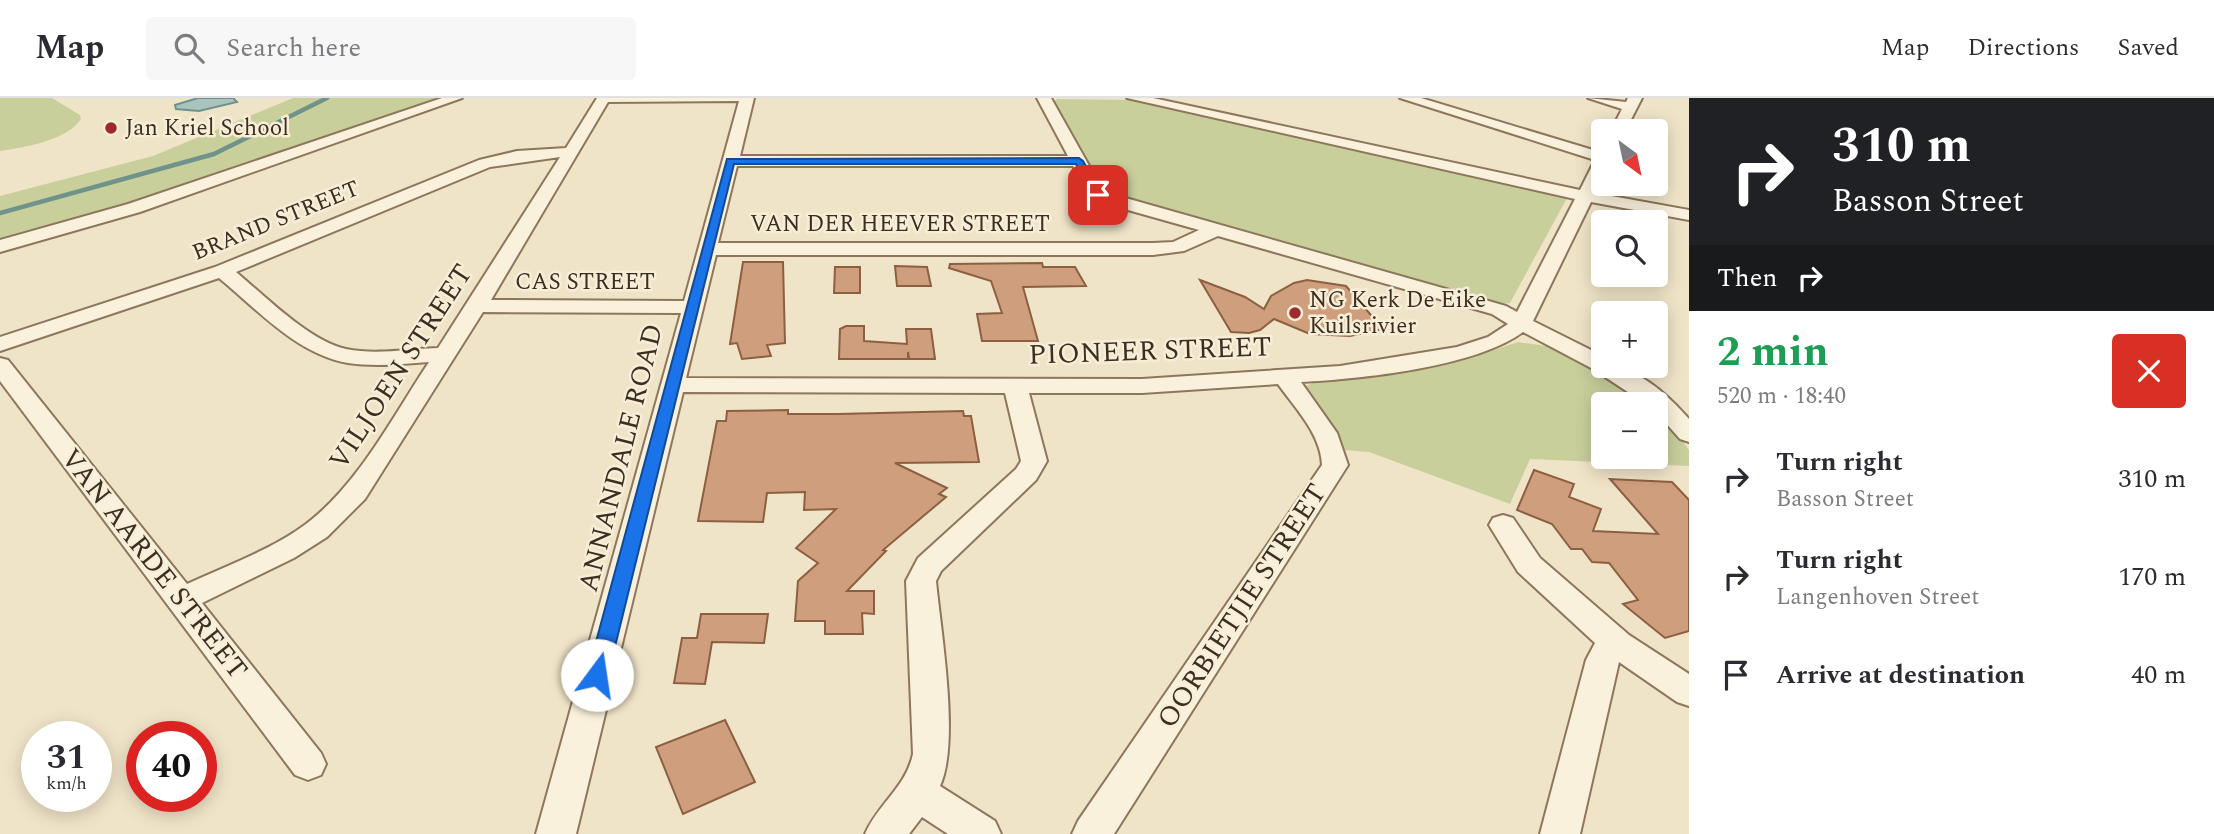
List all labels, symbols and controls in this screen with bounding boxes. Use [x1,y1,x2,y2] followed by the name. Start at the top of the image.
[146,17,636,80] search box
[35,23,104,73] text: Map
[226,28,361,68] text: Search here
[170,29,208,67] icon: search
[1881,30,1929,66] text: Map
[1967,30,2079,66] text: Directions
[2117,30,2179,66] text: Saved
[1832,109,1971,184] text: 310 m
[125,111,289,146] place label: Jan Kriel School
[1591,119,1668,196] north arrow
[1591,119,1668,469] map controls
[103,120,119,136] marker: Jan Kriel School
[1717,126,1808,217] icon: right
[1068,165,1128,225] pin
[187,171,365,271] street label: BRAND STREET
[1079,176,1117,214] icon: arrive
[1832,177,2024,226] text: Basson Street
[750,207,1050,242] street label: VAN DER HEEVER STREET
[1591,210,1668,287] button: search
[318,255,484,479] street label: VILJOEN STREET
[1717,258,1777,298] text: Then
[1791,259,1829,297] icon: right
[515,265,655,300] street label: CAS STREET
[1309,283,1486,344] place label: NG Kerk De Eike Kuilsrivier
[1591,301,1668,378] button: +
[1287,305,1303,321] marker: NG Kerk De Eike Kuilsrivier
[567,319,675,597] street label: ANNANDALE ROAD
[1717,321,1829,384] text: 2 min
[1028,325,1272,377] street label: PIONEER STREET
[2112,334,2186,408] button: close
[1717,379,1846,414] text: 520 m · 18:40
[1591,392,1668,469] button: −
[50,439,258,689] street label: VAN AARDE STREET
[1776,442,1903,482] text: Turn right
[2118,459,2186,499] text: 310 m
[1717,460,1755,498] icon: right
[1146,475,1338,737] street label: OORBIETJIE STREET
[1776,482,1914,517] text: Basson Street
[1776,540,1903,580] text: Turn right
[2118,557,2186,597] text: 170 m
[1717,558,1755,596] icon: right
[1776,580,1979,615] text: Langenhoven Street
[560,638,634,712] position arrow
[1776,655,2025,695] text: Arrive at destination
[2131,655,2186,695] text: 40 m
[1717,656,1755,694] icon: arrive
[126,721,217,812] speed limit sign: 40
[47,731,86,784] text: 31
[46,770,87,797] text: km/h

